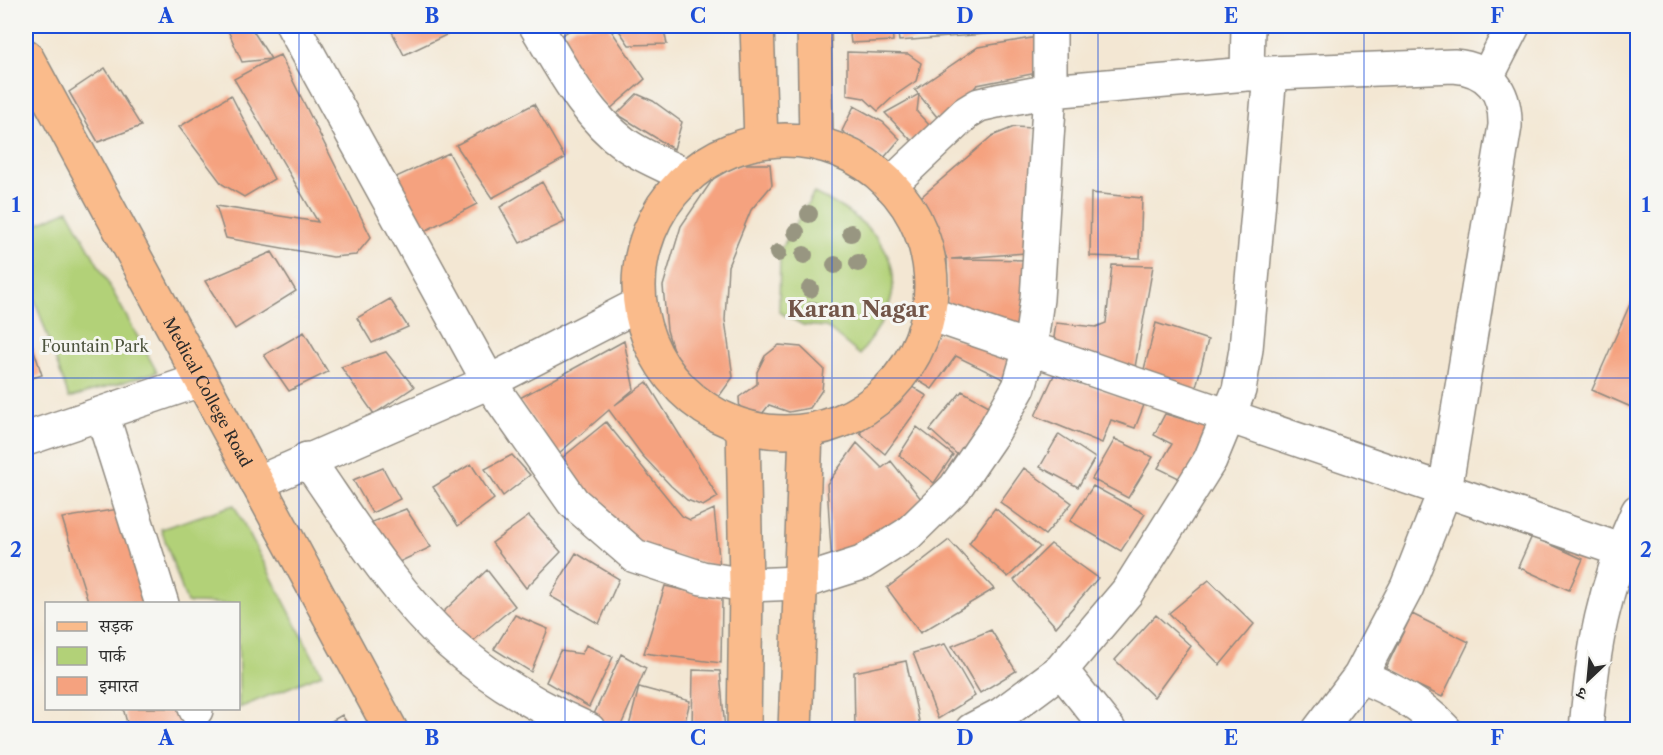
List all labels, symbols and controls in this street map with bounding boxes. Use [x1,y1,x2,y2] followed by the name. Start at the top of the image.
[157,4,174,28] text: A
[425,4,440,28] text: B
[690,4,706,28] text: C
[956,4,974,28] text: D
[1224,4,1238,28] text: E
[1490,4,1504,28] text: F
[12,193,21,217] text: 1
[1642,193,1651,217] text: 1
[787,296,929,323] district label: Karan Nagar
[159,314,257,470] street label: Medical College Road
[41,336,149,356] park label: Fountain Park
[10,538,22,562] text: 2
[1640,538,1652,562] text: 2
[45,602,240,710] legend
[98,615,134,637] text: सड़क
[98,645,127,667] text: पार्क
[1558,650,1618,710] north arrow
[98,675,139,697] text: इमारत
[1572,682,1590,705] text: उ
[157,726,174,750] text: A
[425,726,440,750] text: B
[690,726,706,750] text: C
[956,726,974,750] text: D
[1224,726,1238,750] text: E
[1490,726,1504,750] text: F

